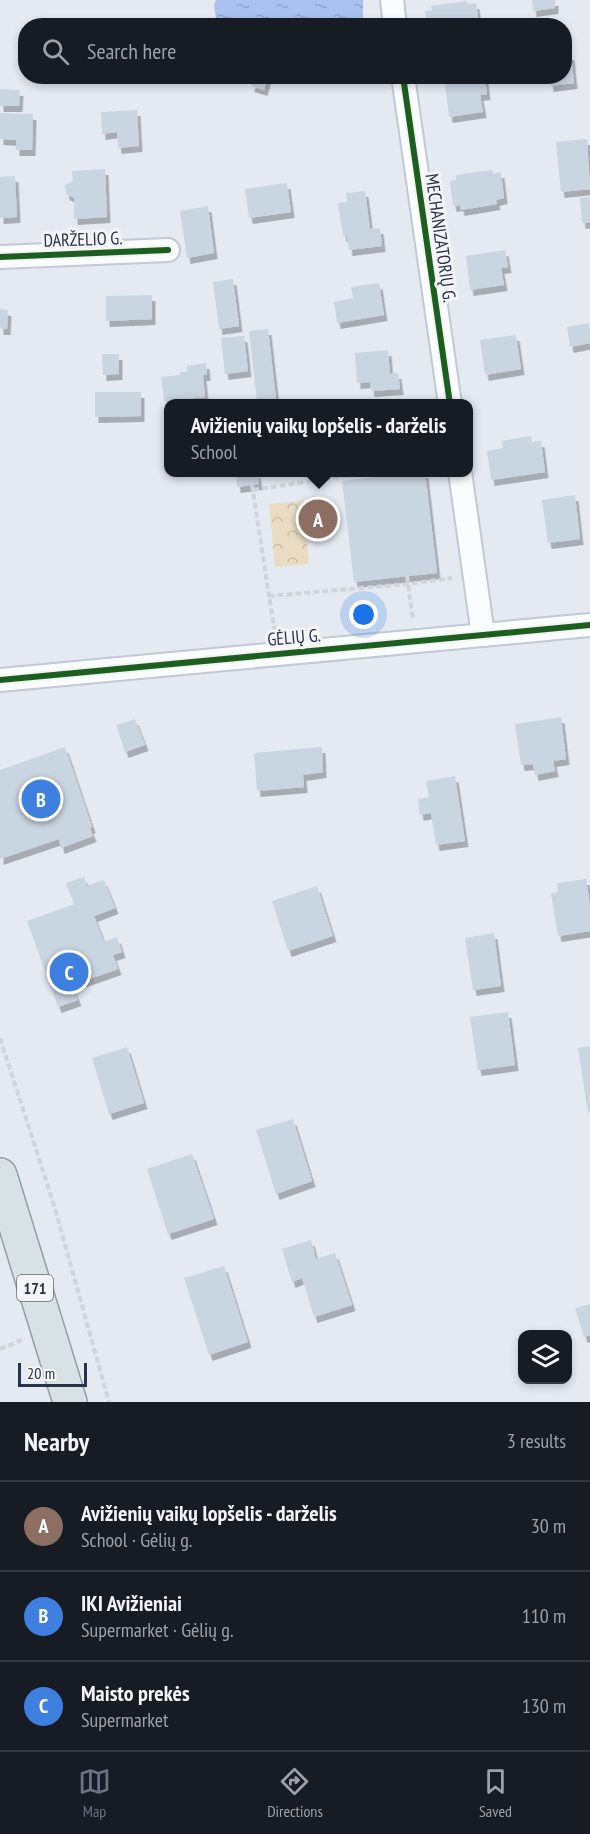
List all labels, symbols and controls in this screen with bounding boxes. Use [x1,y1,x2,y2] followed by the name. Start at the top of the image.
[18,18,572,84] search box
[39,35,72,68] icon: search
[87,37,176,65] text: Search here
[421,172,461,304] street label: MECHANIZATORIŲ G.
[43,226,123,252] street label: DARŽELIO G.
[164,399,473,477] popup
[191,411,446,439] text: Avižienių vaikų lopšelis - darželis
[191,439,237,465] text: School
[298,496,338,542] pin: A
[349,600,378,629] your location
[266,623,322,651] street label: GĖLIŲ G.
[22,776,60,822] pin: B
[50,950,88,994] pin: C
[17,1275,53,1301] road number: 171
[518,1330,572,1384] map controls
[518,1330,572,1384] button: layers
[18,1360,87,1388] scale bar
[27,1363,55,1383] text: 20 m
[24,1425,89,1458] text: Nearby
[507,1428,566,1454] text: 3 results
[81,1499,337,1527] text: Avižienių vaikų lopšelis - darželis
[38,1513,49,1539] text: A
[531,1513,566,1539] text: 30 m
[81,1527,192,1553] text: School · Gėlių g.
[81,1589,182,1617] text: IKI Avižieniai
[39,1603,48,1629] text: B
[522,1603,566,1629] text: 110 m
[81,1617,233,1643] text: Supermarket · Gėlių g.
[81,1679,190,1707] text: Maisto prekės
[39,1693,48,1719] text: C
[522,1693,566,1719] text: 130 m
[81,1707,169,1733] text: Supermarket
[78,1765,111,1821] tab: Map
[267,1765,323,1821] tab: Directions
[479,1765,512,1821] tab: Saved

